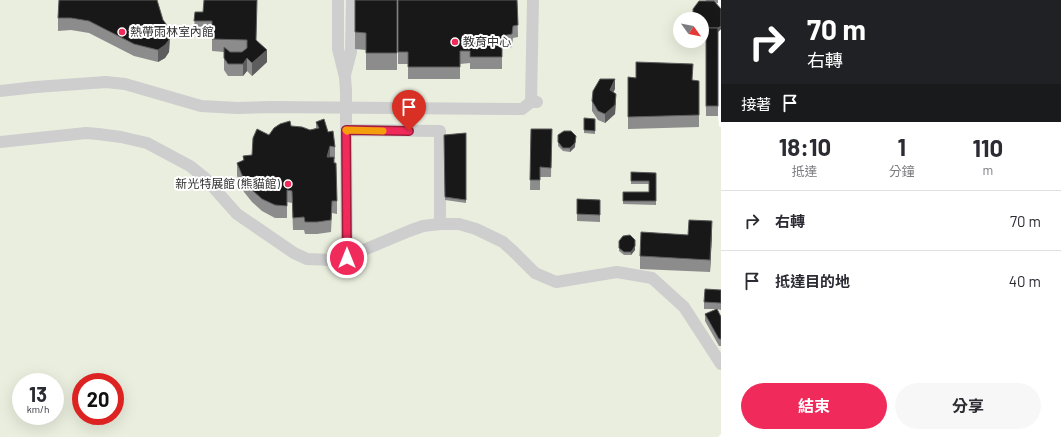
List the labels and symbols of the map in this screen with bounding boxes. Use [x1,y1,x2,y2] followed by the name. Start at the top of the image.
[673,12,709,48] north arrow
[130,24,214,38] place label: 熱帶雨林室內館
[117,27,127,37] marker: 熱帶雨林室內館
[463,34,511,48] place label: 教育中心
[450,37,460,47] marker: 教育中心
[392,90,426,131] pin
[175,176,281,190] place label: 新光特展館 (熊貓館)
[283,179,293,189] marker: 新光特展館 (熊貓館)
[326,237,368,279] position arrow
[72,373,124,425] speed limit sign: 20

